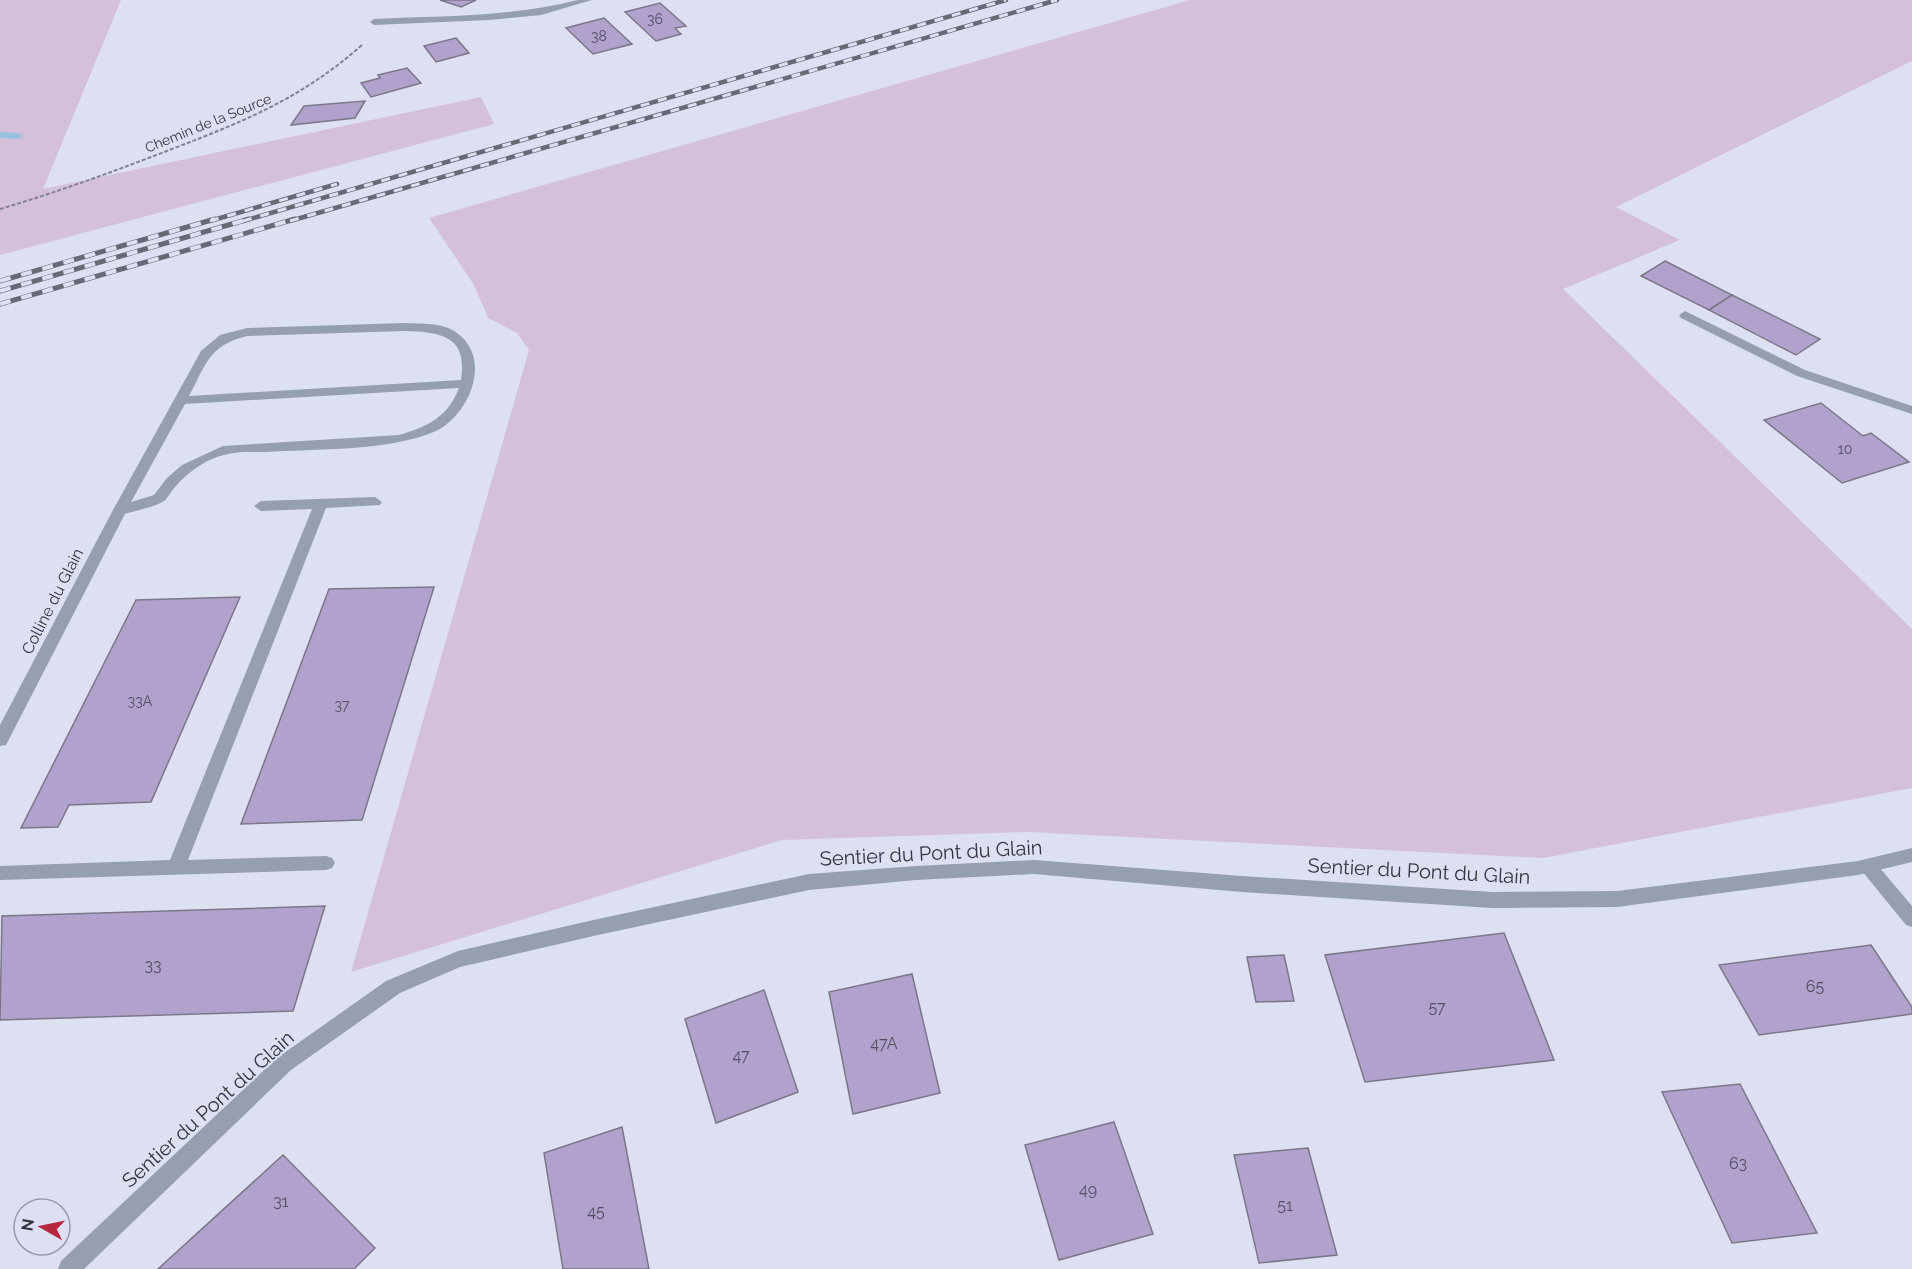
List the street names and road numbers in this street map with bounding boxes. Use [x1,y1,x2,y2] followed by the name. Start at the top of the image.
[143,90,273,156] street label: Chemin de la Source
[18,545,87,657] street label: Colline du Glain
[819,835,1043,871] street label: Sentier du Pont du Glain
[1307,853,1531,889] street label: Sentier du Pont du Glain
[117,1026,299,1192] street label: Sentier du Pont du Glain

